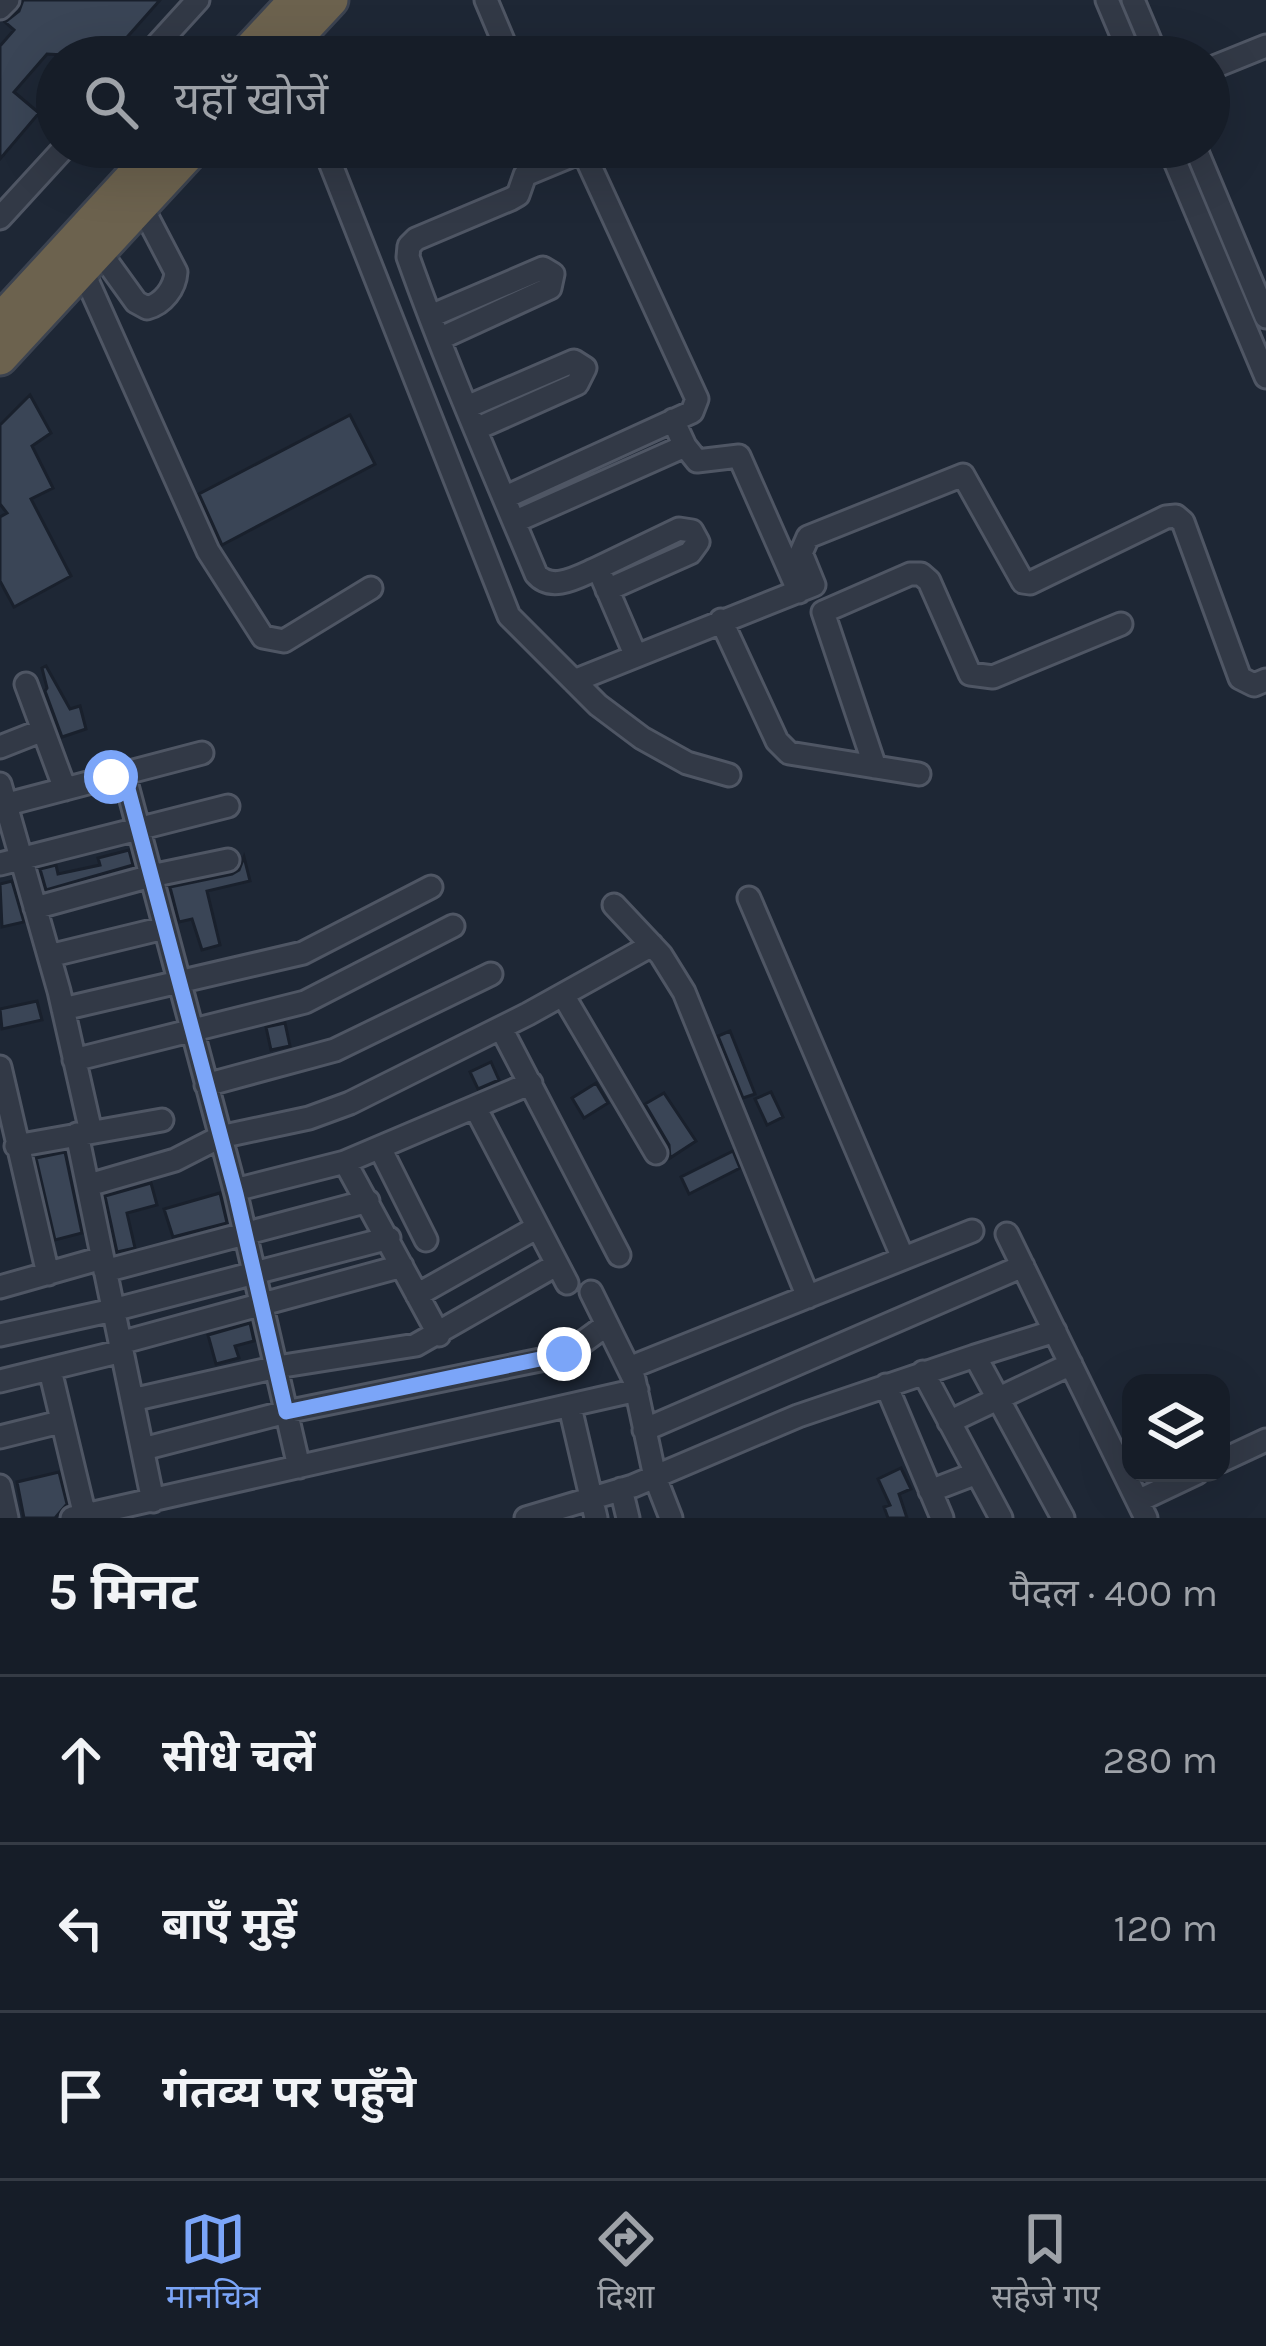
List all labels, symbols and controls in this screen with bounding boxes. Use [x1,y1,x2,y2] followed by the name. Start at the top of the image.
[36,36,1230,168] search box
[78,69,144,135] icon: search
[174,73,328,125] text: यहाँ खोजें
[84,750,138,804] route start
[537,1327,591,1381] route end
[1122,1374,1230,1482] map controls
[1122,1374,1230,1482] button: layers
[48,1562,198,1622] text: 5 मिनट
[1009,1570,1218,1616] text: पैदल · 400 m
[48,1727,114,1793] icon: ahead
[162,1730,315,1782] text: सीधे चलें
[1103,1737,1218,1783] text: 280 m
[48,1895,114,1961] icon: left
[162,1898,297,1950] text: बाएँ मुड़ें
[1114,1905,1218,1951] text: 120 m
[48,2063,114,2129] icon: arrive
[162,2066,416,2118] text: गंतव्य पर पहुँचे
[166,2206,260,2321] tab: मानचित्र
[593,2206,659,2321] tab: दिशा
[991,2206,1100,2321] tab: सहेजे गए

